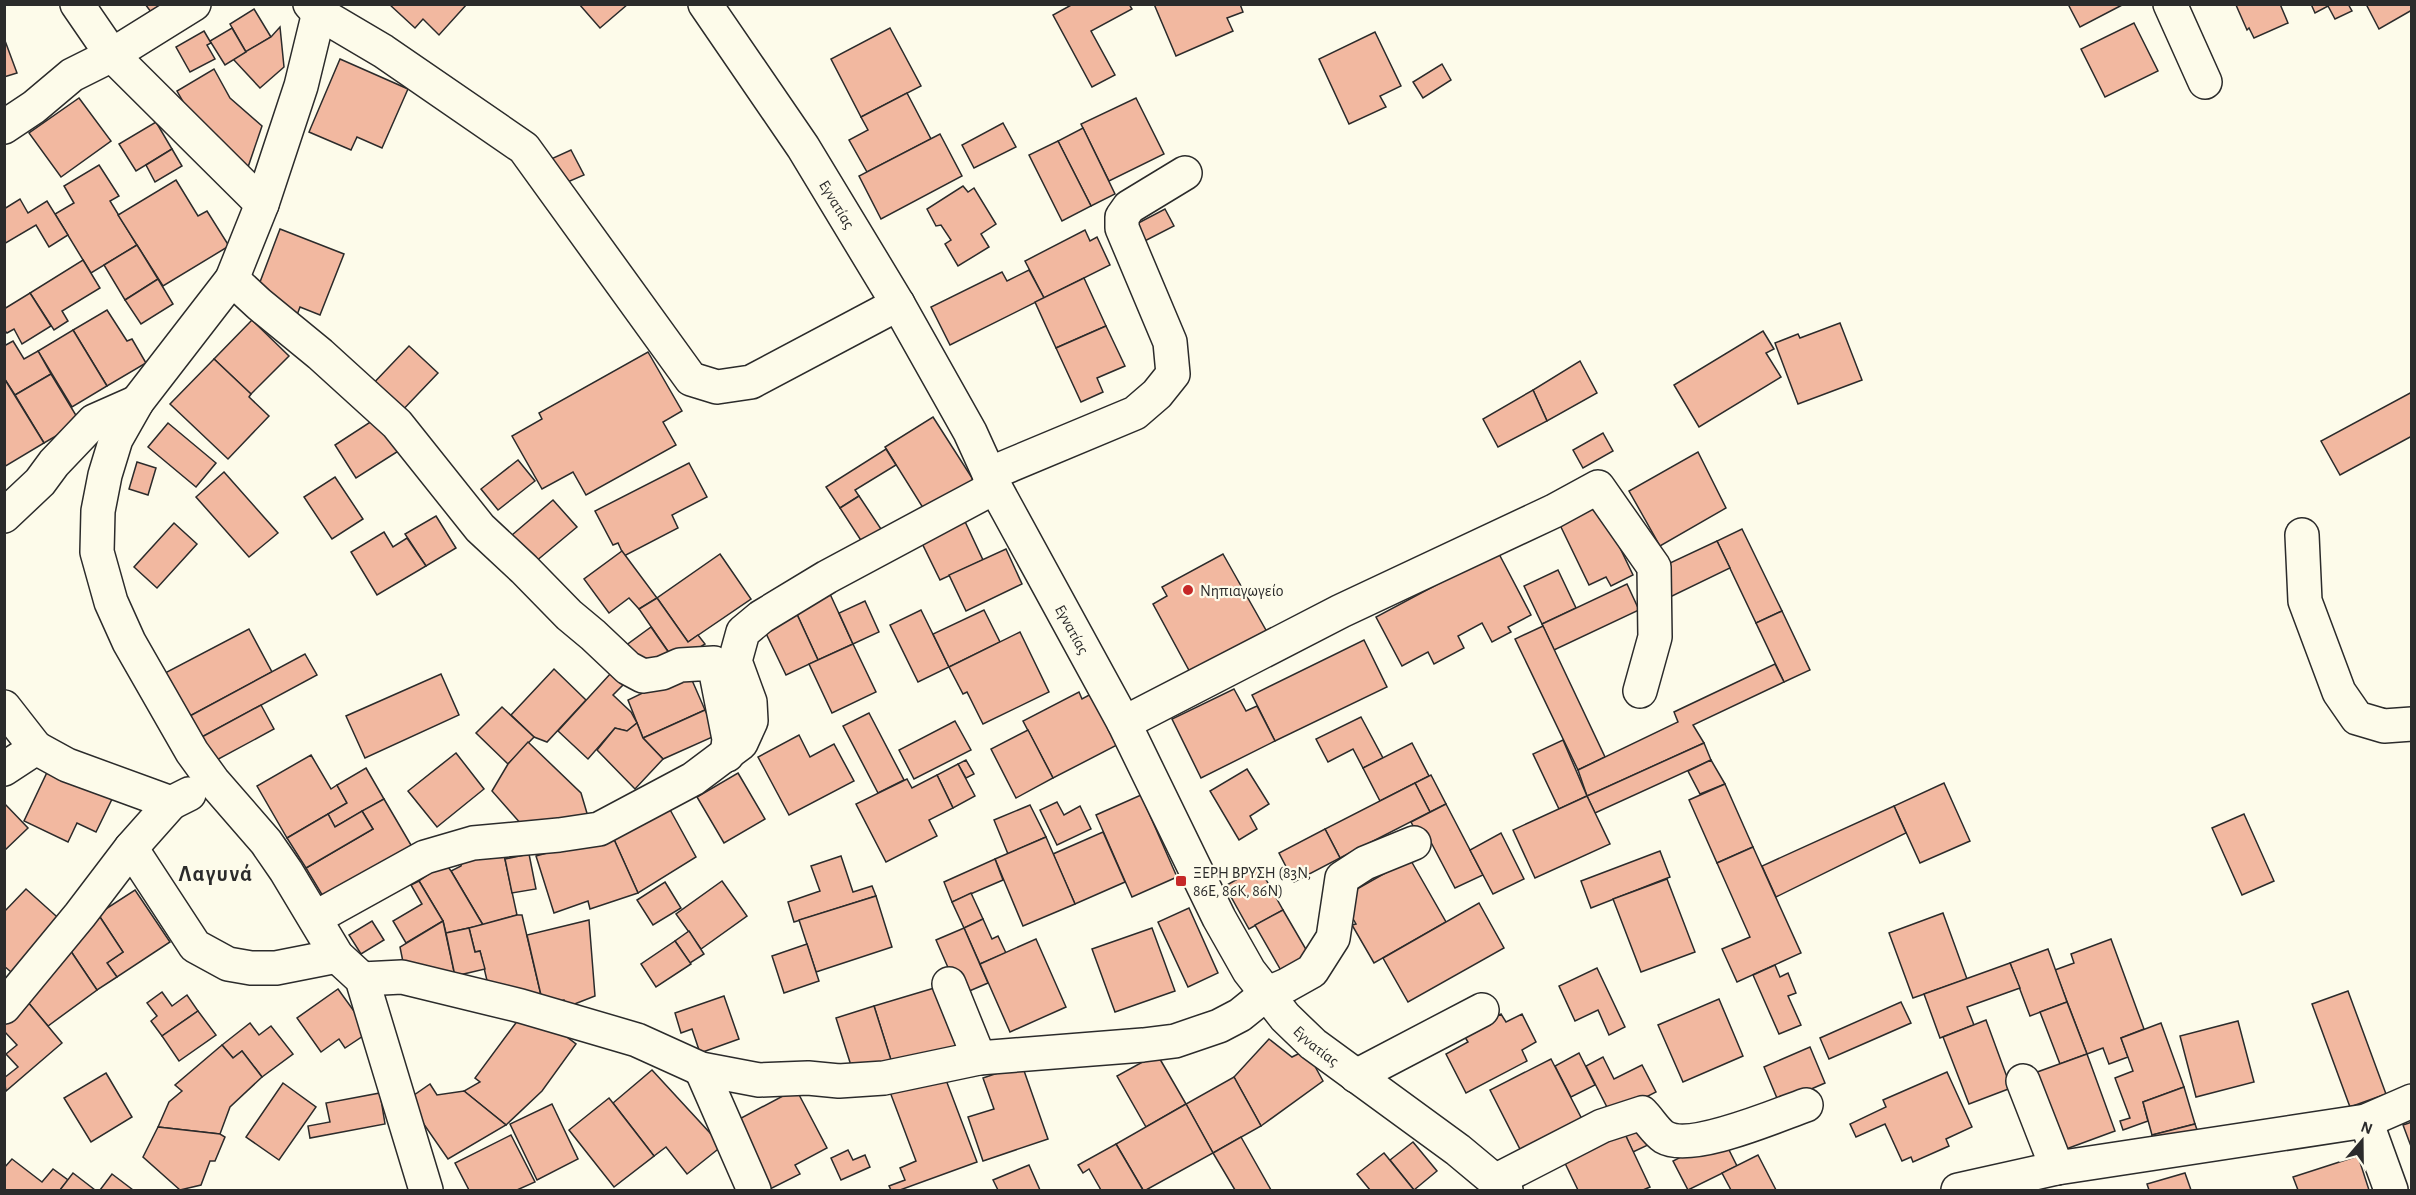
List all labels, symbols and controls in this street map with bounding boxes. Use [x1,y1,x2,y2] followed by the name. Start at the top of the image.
[816,177,857,232] street label: Εγνατίας
[1181,583,1195,597] marker: Νηπιαγωγείο
[1200,583,1284,599] place label: Νηπιαγωγείο
[1052,602,1092,657] street label: Εγνατίας
[178,863,254,885] district label: Λαγυνά
[1193,865,1311,899] place label: ΞΕΡΗ ΒΡΥΣΗ (83Ν, 86Ε, 86Κ, 86Ν)
[1174,874,1188,888] marker: ΞΕΡΗ ΒΡΥΣΗ (83Ν, 86Ε, 86Κ, 86Ν)
[1290,1023,1342,1070] street label: Εγνατίας
[2332,1111,2392,1171] north arrow
[2359,1118,2375,1137] text: N

